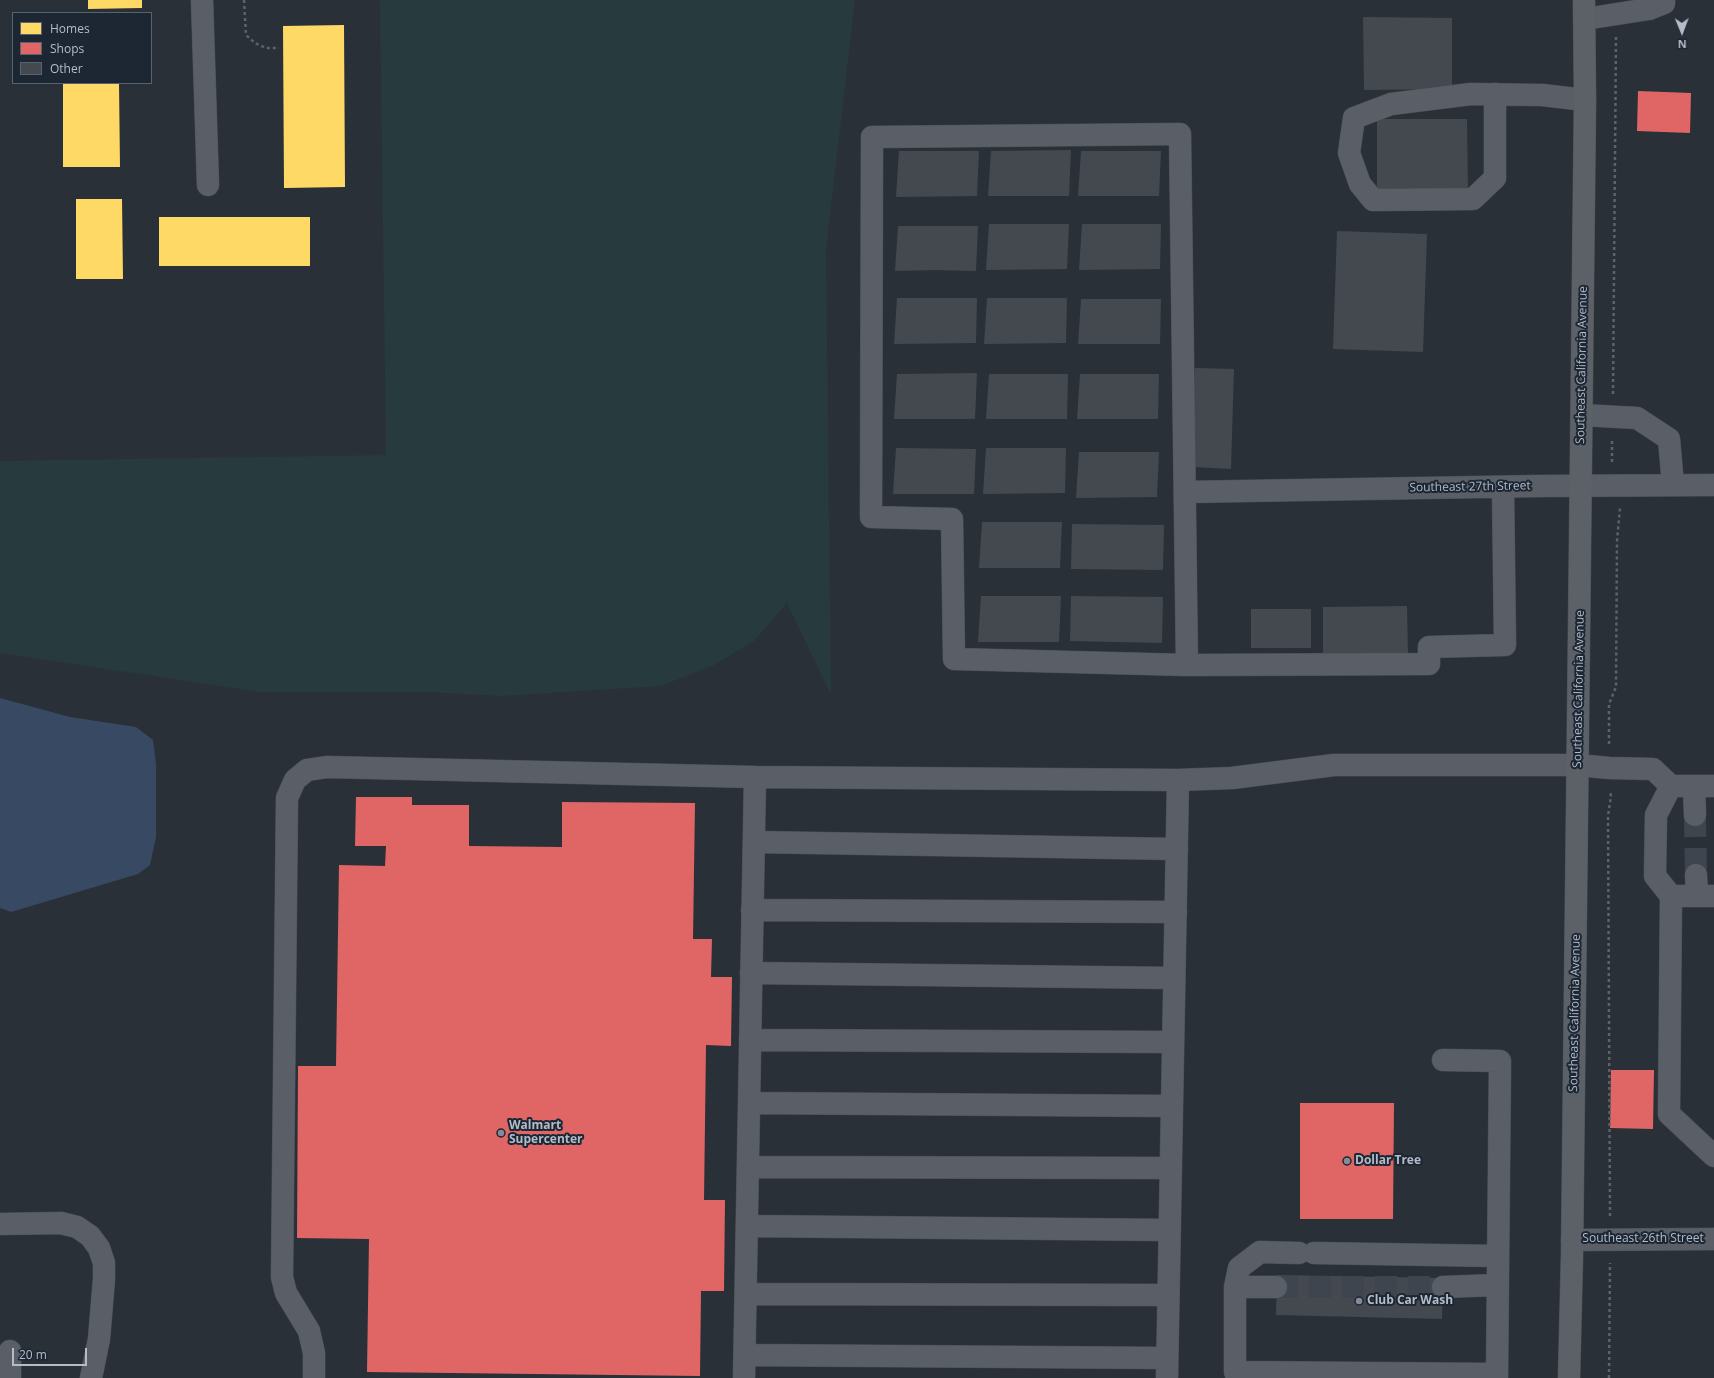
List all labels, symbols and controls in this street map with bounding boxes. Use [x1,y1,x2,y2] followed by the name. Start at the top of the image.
[12,12,152,84] legend
[1662,12,1702,52] north arrow
[50,20,90,37] text: Homes
[1678,37,1687,52] text: N
[50,40,84,57] text: Shops
[50,60,83,77] text: Other
[1573,286,1591,444] street label: Southeast California Avenue
[1409,479,1531,495] street label: Southeast 27th Street
[1570,610,1588,768] street label: Southeast California Avenue
[1566,934,1584,1092] street label: Southeast California Avenue
[509,1119,583,1147] place label: Walmart Supercenter
[496,1128,506,1138] marker: Walmart Supercenter
[1355,1154,1421,1168] place label: Dollar Tree
[1342,1156,1352,1166] marker: Dollar Tree
[1582,1232,1704,1246] street label: Southeast 26th Street
[1367,1294,1453,1308] place label: Club Car Wash
[1354,1296,1364,1306] marker: Club Car Wash
[14,1340,89,1366] scale bar
[19,1346,47,1363] text: 20 m

